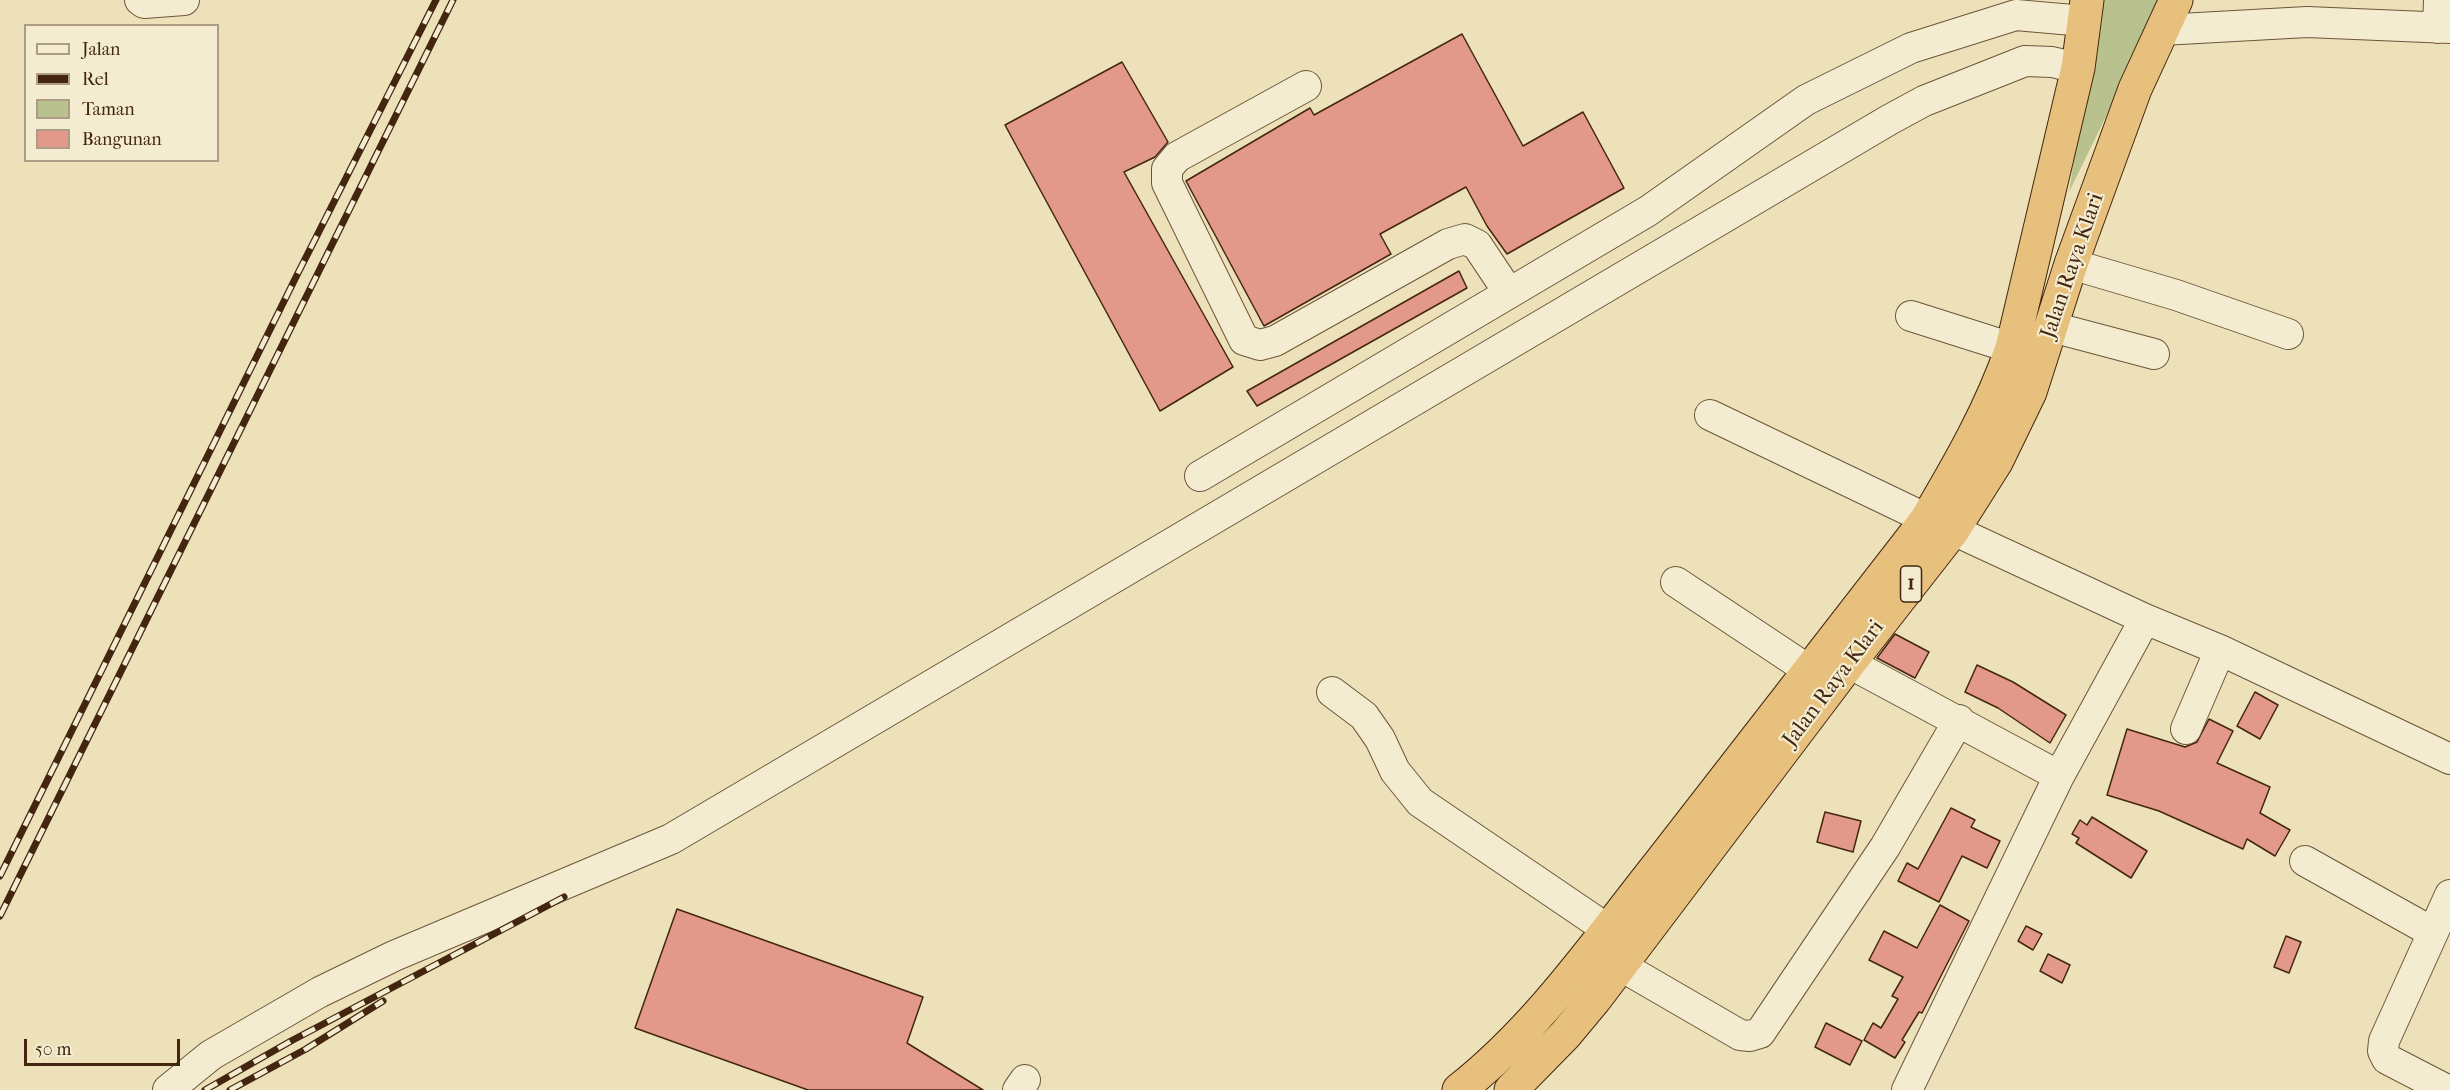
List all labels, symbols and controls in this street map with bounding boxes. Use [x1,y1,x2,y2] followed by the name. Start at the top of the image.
[24,24,219,162] legend
[82,39,120,60] text: Jalan
[82,69,109,90] text: Rel
[82,99,135,120] text: Taman
[82,129,162,150] text: Bangunan
[2036,190,2110,342] street label: Jalan Raya Klari
[1900,566,1922,602] road number: 1
[1778,615,1890,753] street label: Jalan Raya Klari
[27,1027,183,1065] scale bar
[35,1039,71,1060] text: 50 m

